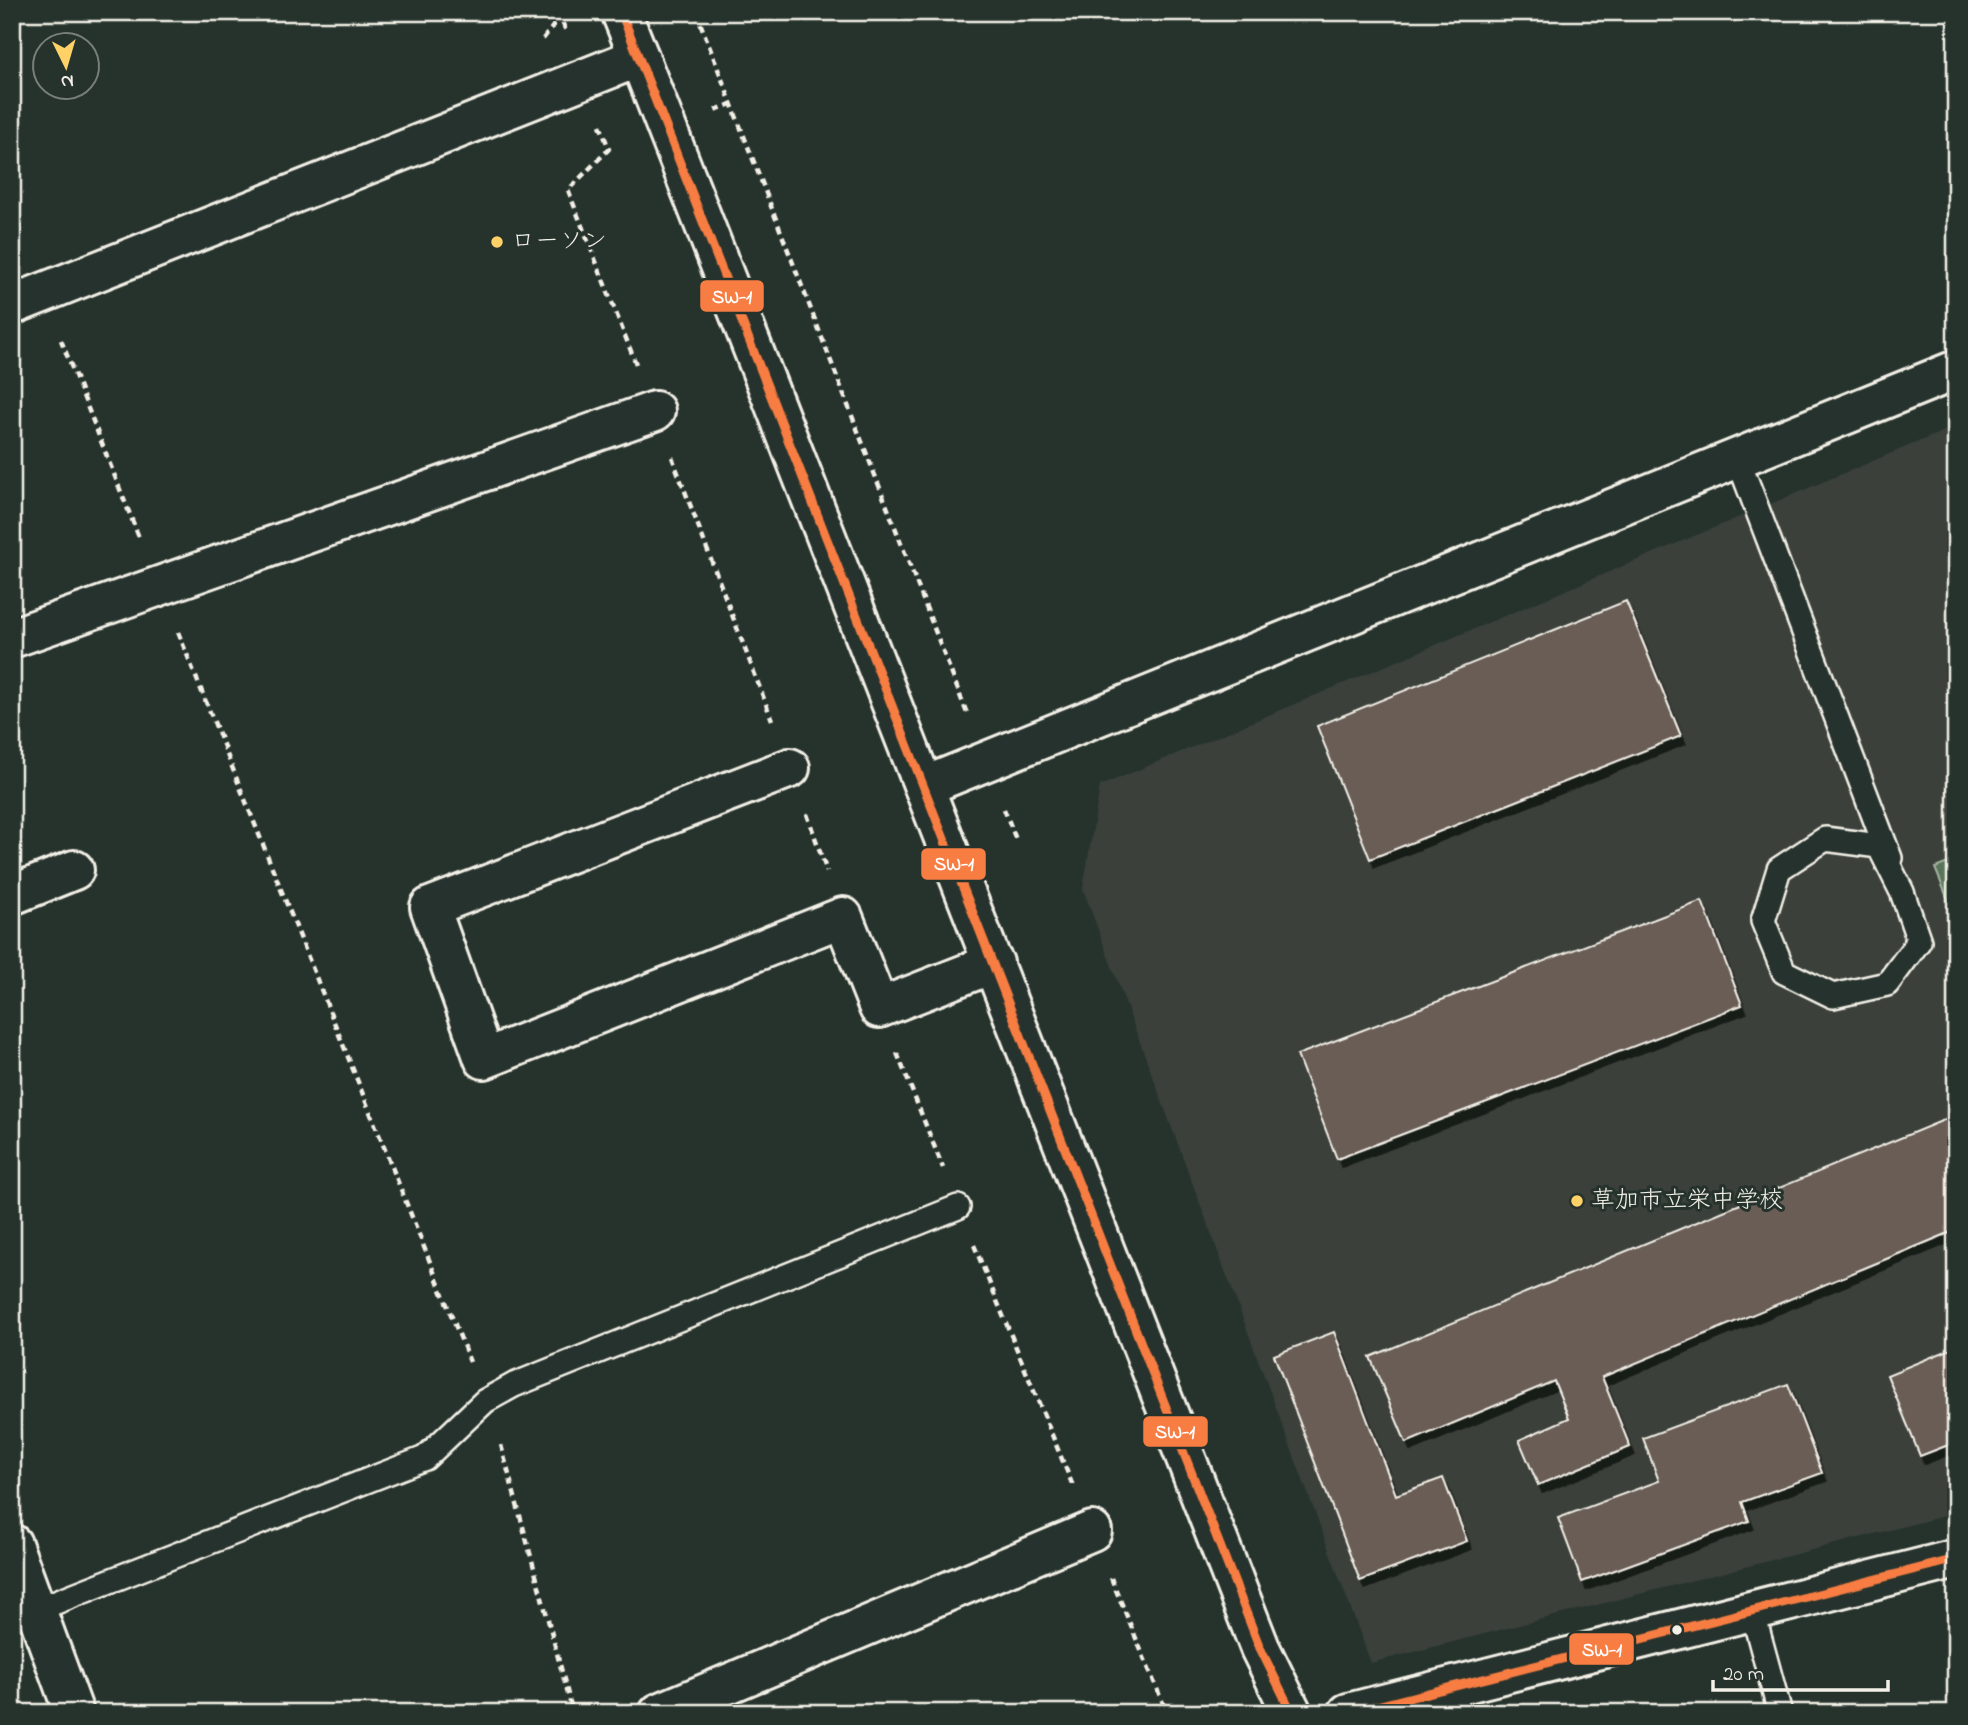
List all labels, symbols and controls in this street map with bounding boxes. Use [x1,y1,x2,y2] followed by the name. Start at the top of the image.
[32,32,102,102] north arrow
[60,66,75,94] text: N
[511,225,607,260] place label: ローソン
[489,234,505,250] marker: ローソン
[699,279,765,313] line badge: SW-1
[712,285,752,312] text: SW-1
[920,847,987,881] line badge: SW-1
[934,852,974,879] text: SW-1
[1591,1184,1783,1219] place label: 草加市立栄中学校
[1569,1193,1585,1209] marker: 草加市立栄中学校
[1142,1415,1209,1448] line badge: SW-1
[1155,1420,1195,1447] text: SW-1
[1670,1623,1684,1637] unlabelled marker
[1568,1632,1635,1666] line badge: SW-1
[1582,1638,1622,1665] text: SW-1
[1713,1648,1888,1692] scale bar
[1723,1660,1764,1690] text: 20 m

